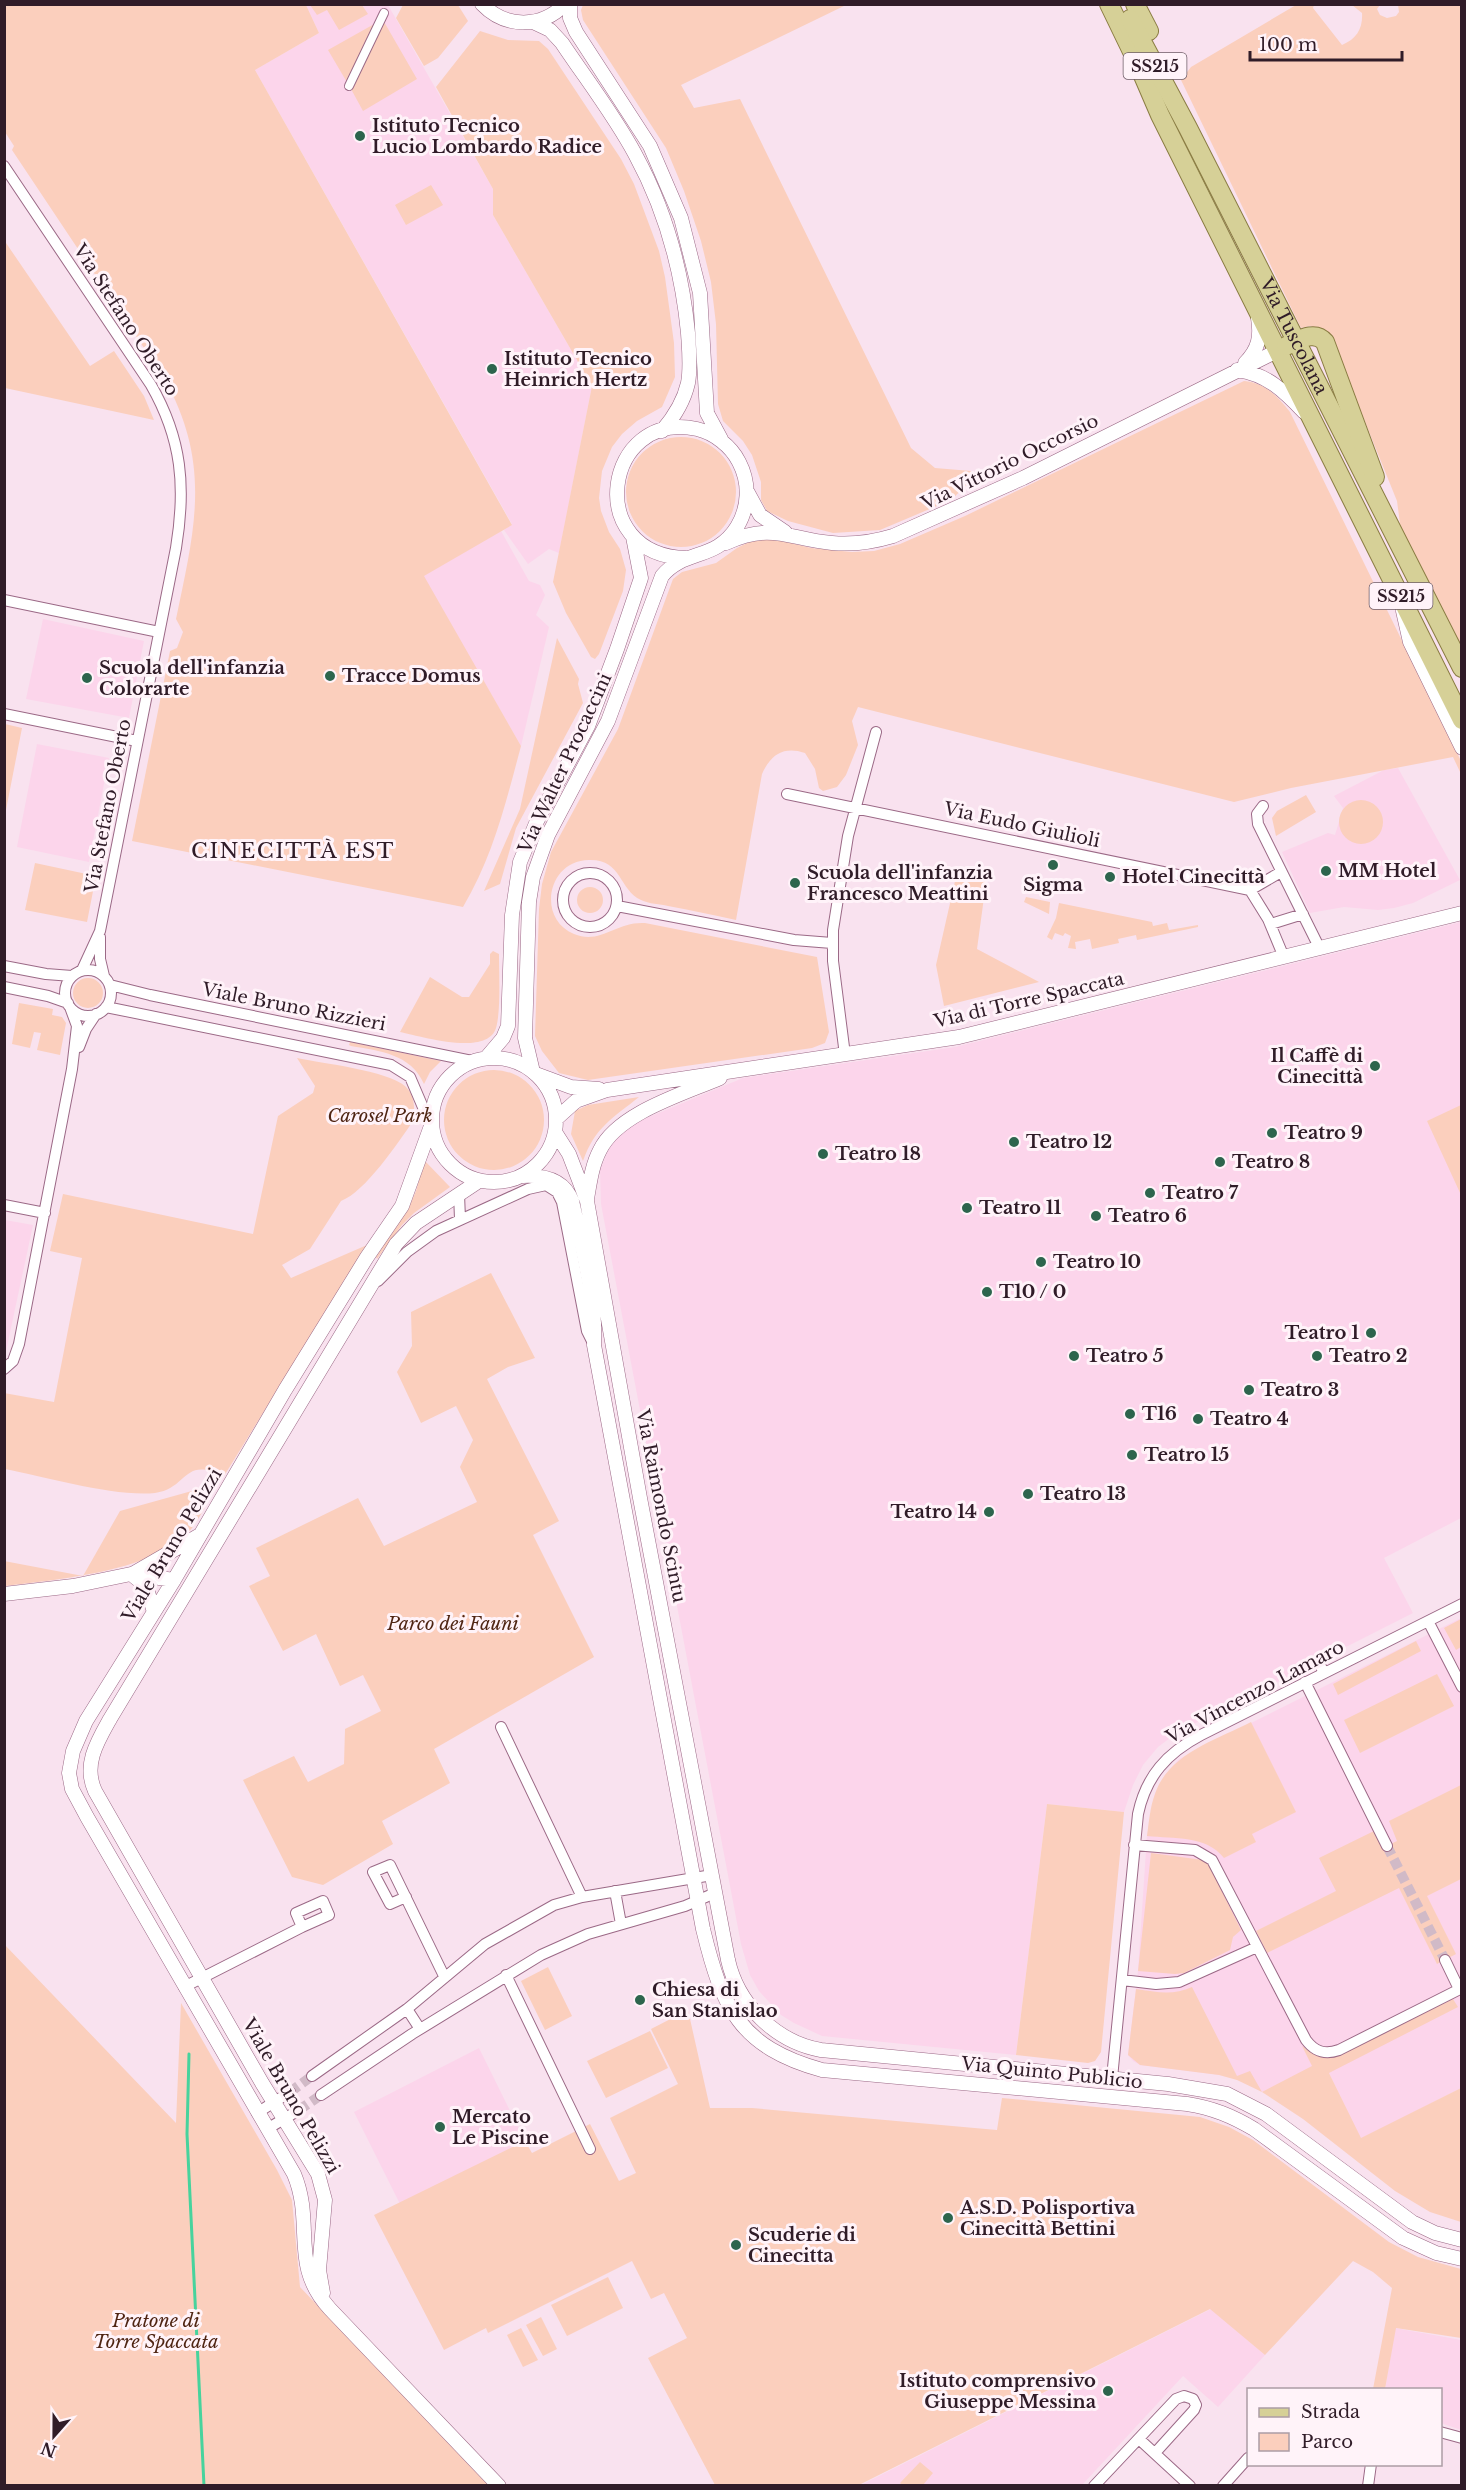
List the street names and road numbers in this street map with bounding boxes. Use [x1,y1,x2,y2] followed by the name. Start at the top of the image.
[1124,53,1186,79] road number: SS215
[68,239,183,400] street label: Via Stefano Oberto
[1254,273,1332,398] street label: Via Tuscolana
[917,410,1102,515] street label: Via Vittorio Occorsio
[1370,583,1432,609] road number: SS215
[513,669,616,857] street label: Via Walter Procaccini
[80,717,136,896] street label: Via Stefano Oberto
[941,798,1102,852] street label: Via Eudo Giulioli
[931,967,1126,1033] street label: Via di Torre Spaccata
[199,978,388,1036] street label: Viale Bruno Rizzieri
[631,1406,691,1605] street label: Via Raimondo Scintu
[117,1464,227,1627] street label: Viale Bruno Pelizzi
[1161,1636,1348,1749] street label: Via Vincenzo Lamaro
[237,2014,344,2177] street label: Viale Bruno Pelizzi
[959,2052,1144,2093] street label: Via Quinto Publicio

